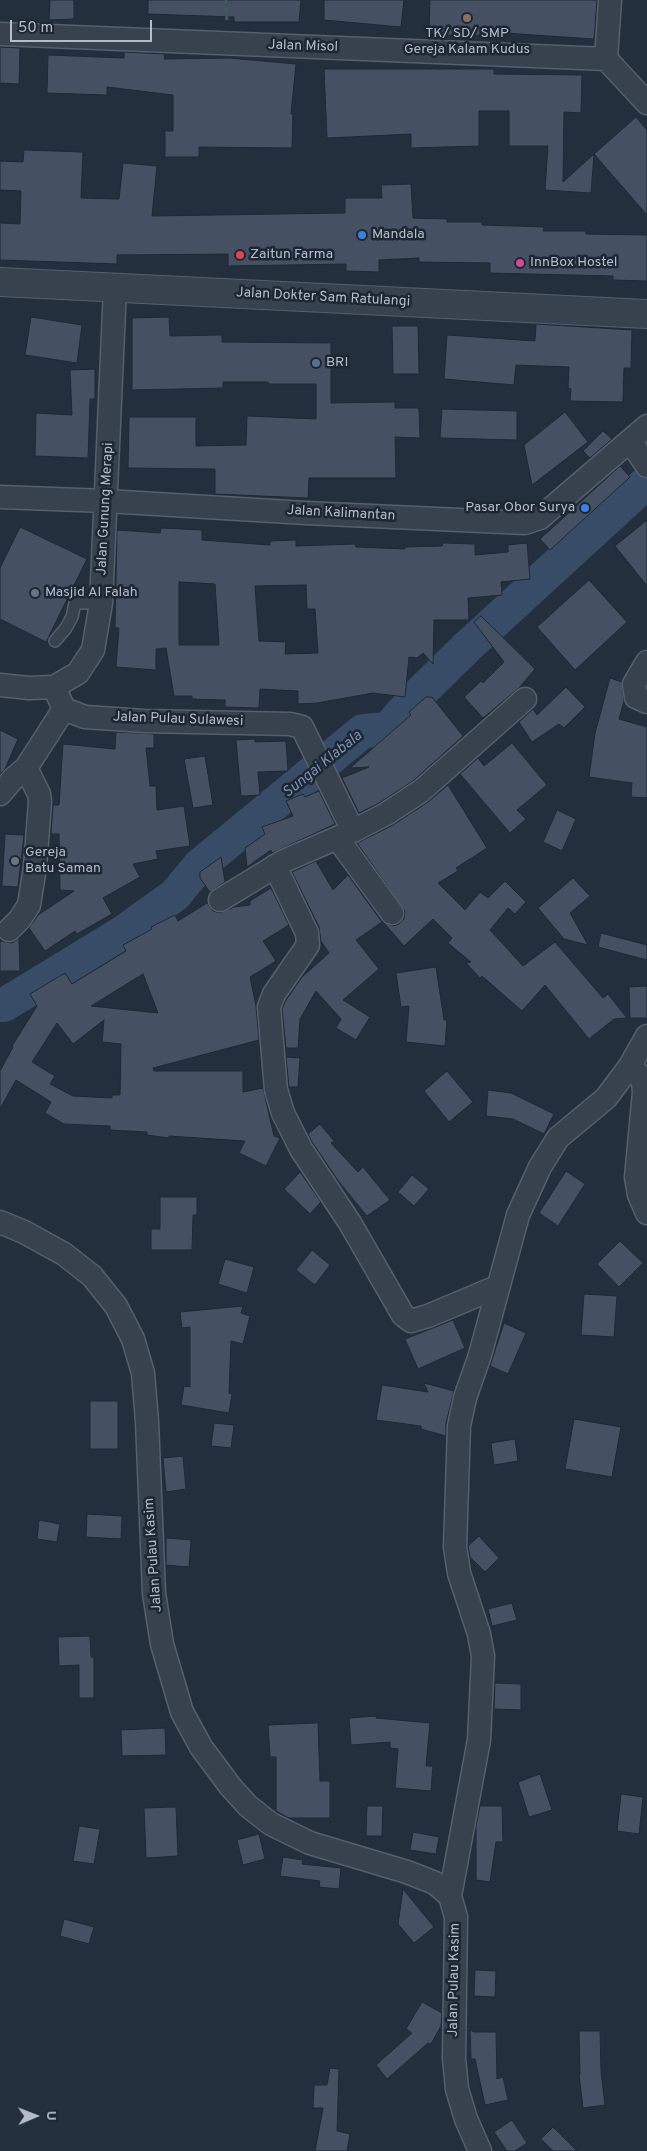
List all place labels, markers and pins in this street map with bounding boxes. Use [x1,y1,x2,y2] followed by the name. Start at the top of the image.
[461,12,473,24] marker: TK/ SD/ SMP Gereja Kalam Kudus
[404,26,530,58] place label: TK/ SD/ SMP Gereja Kalam Kudus
[372,227,425,243] place label: Mandala
[356,229,368,241] marker: Mandala
[250,247,333,263] place label: Zaitun Farma
[234,249,246,261] marker: Zaitun Farma
[530,255,618,271] place label: InnBox Hostel
[514,257,526,269] marker: InnBox Hostel
[326,355,348,371] place label: BRI
[310,357,322,369] marker: BRI
[465,500,575,516] place label: Pasar Obor Surya
[579,502,591,514] marker: Pasar Obor Surya
[45,585,138,601] place label: Masjid Al Falah
[29,587,41,599] marker: Masjid Al Falah
[25,845,101,878] place label: Gereja Batu Saman
[9,855,21,867] marker: Gereja Batu Saman

